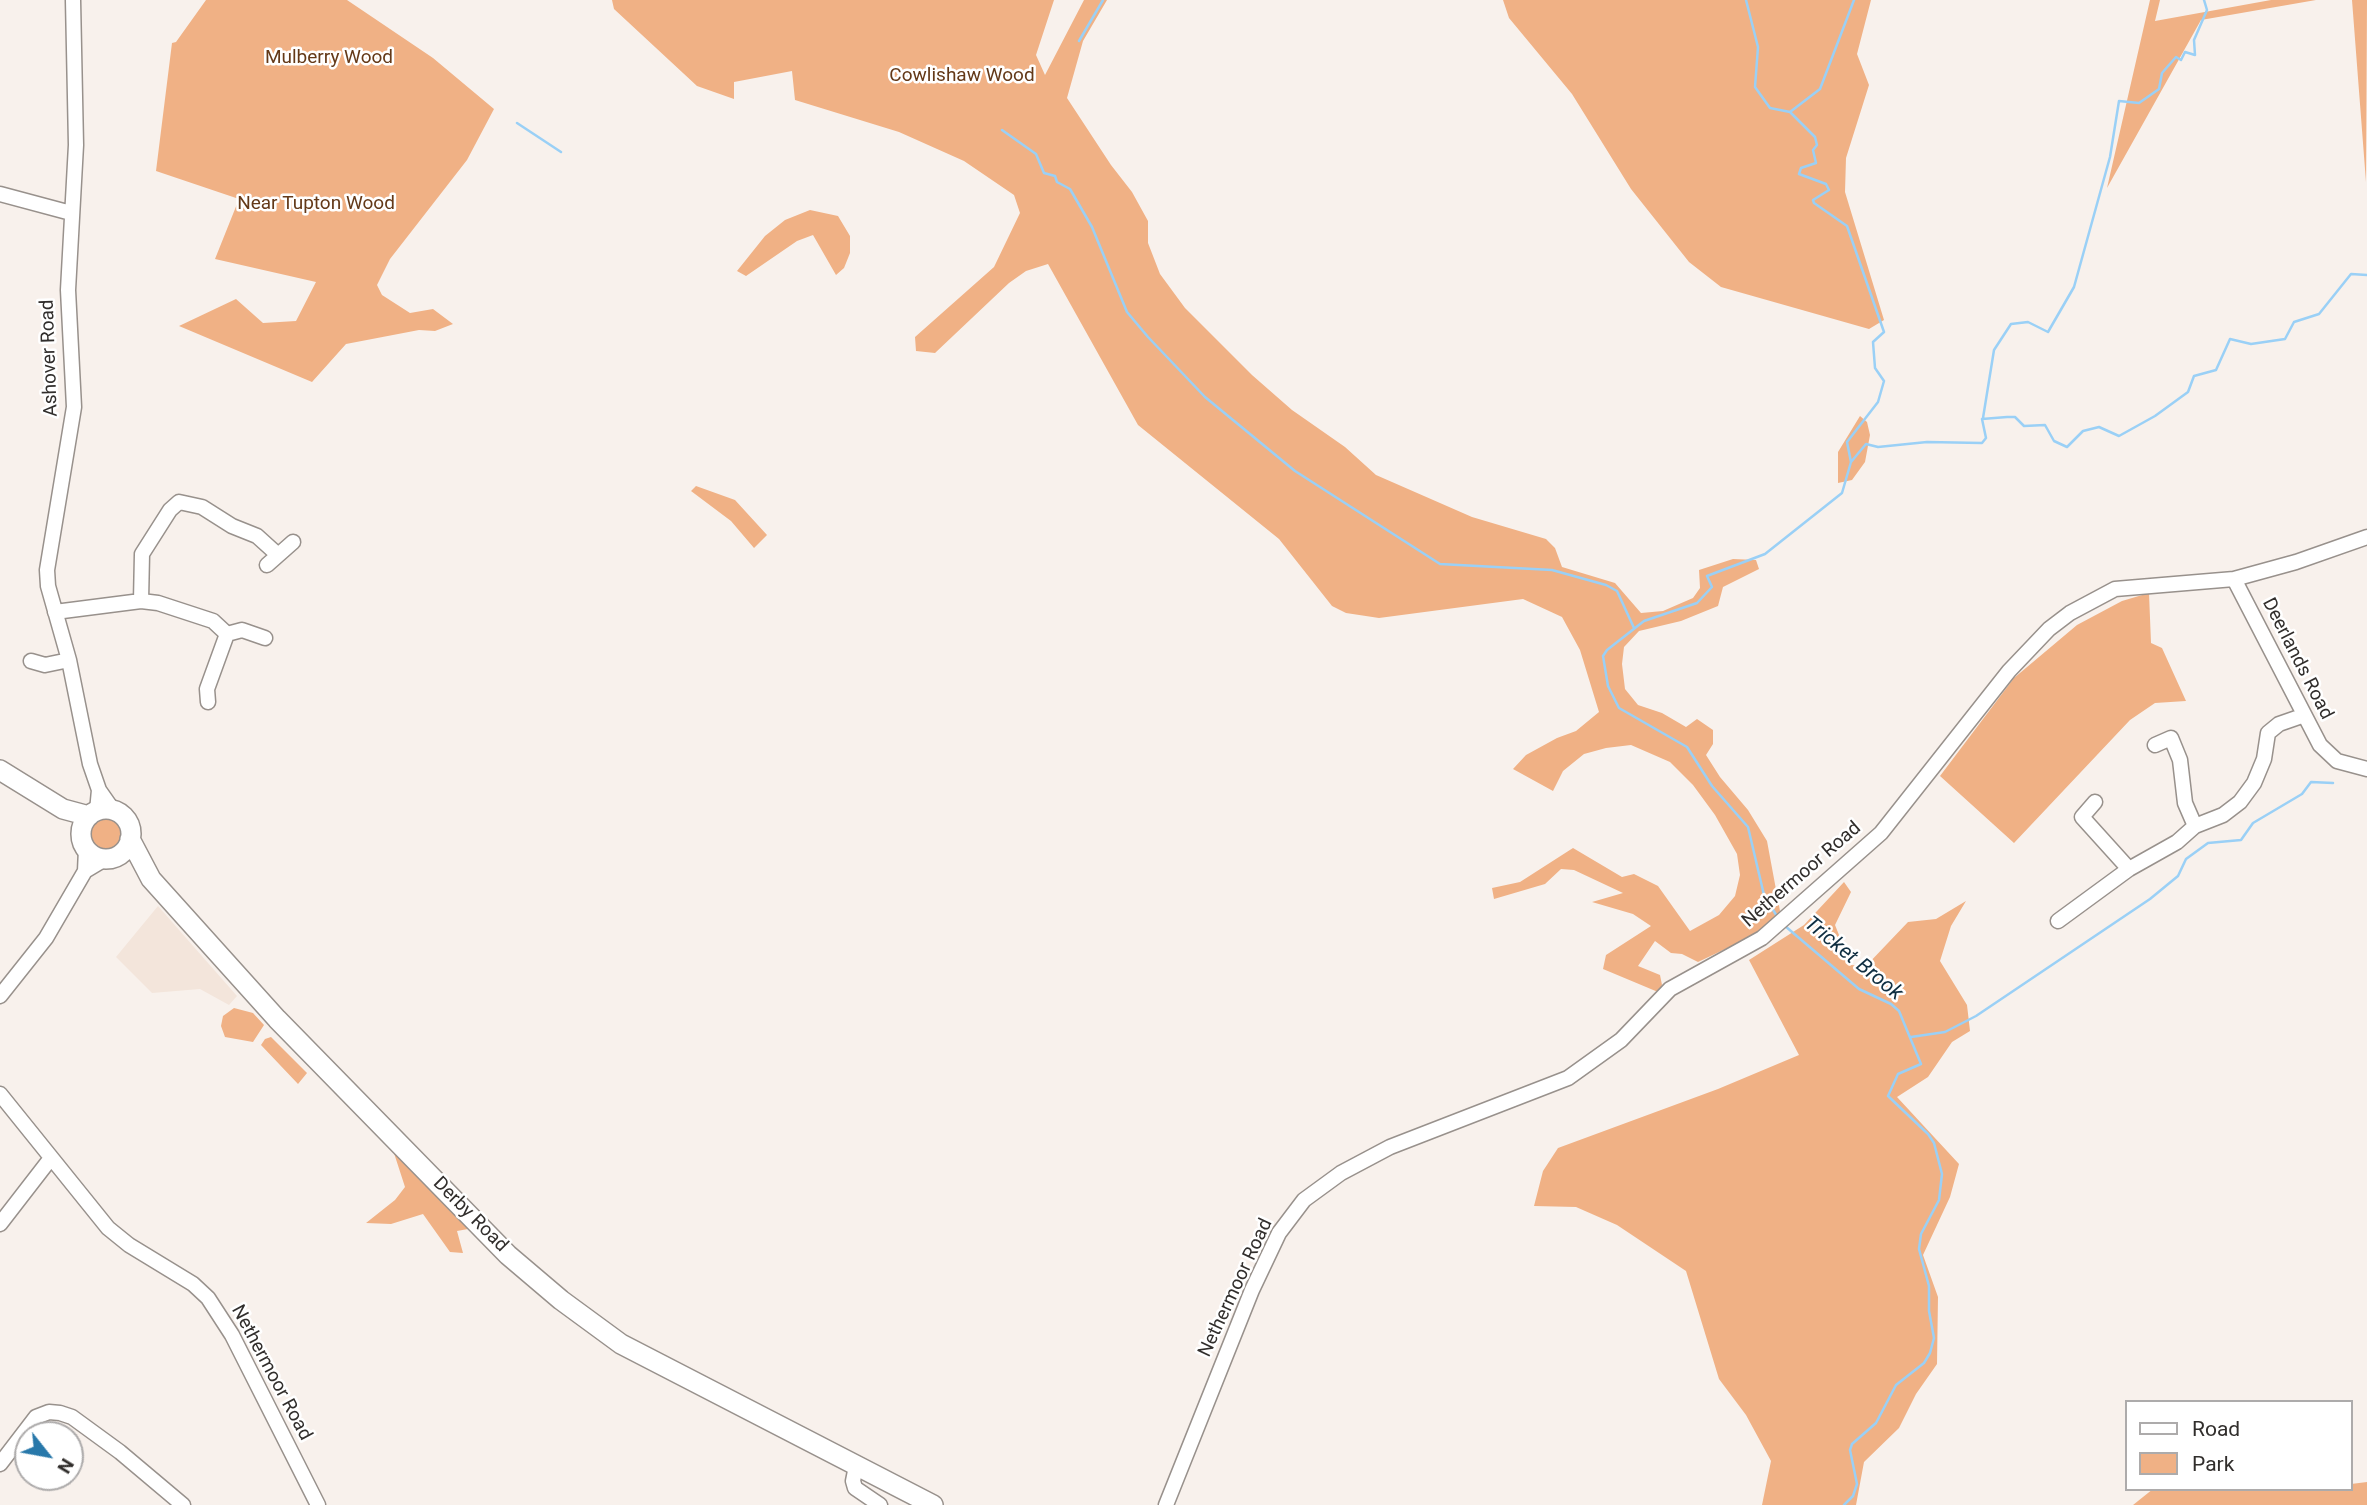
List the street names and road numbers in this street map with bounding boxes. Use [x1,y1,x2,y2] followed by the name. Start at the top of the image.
[37,299,63,417] street label: Ashover Road
[2257,594,2337,724] street label: Deerlands Road
[1738,817,1866,933] street label: Nethermoor Road
[428,1173,512,1257] street label: Derby Road
[1194,1215,1278,1361] street label: Nethermoor Road
[226,1301,316,1445] street label: Nethermoor Road

